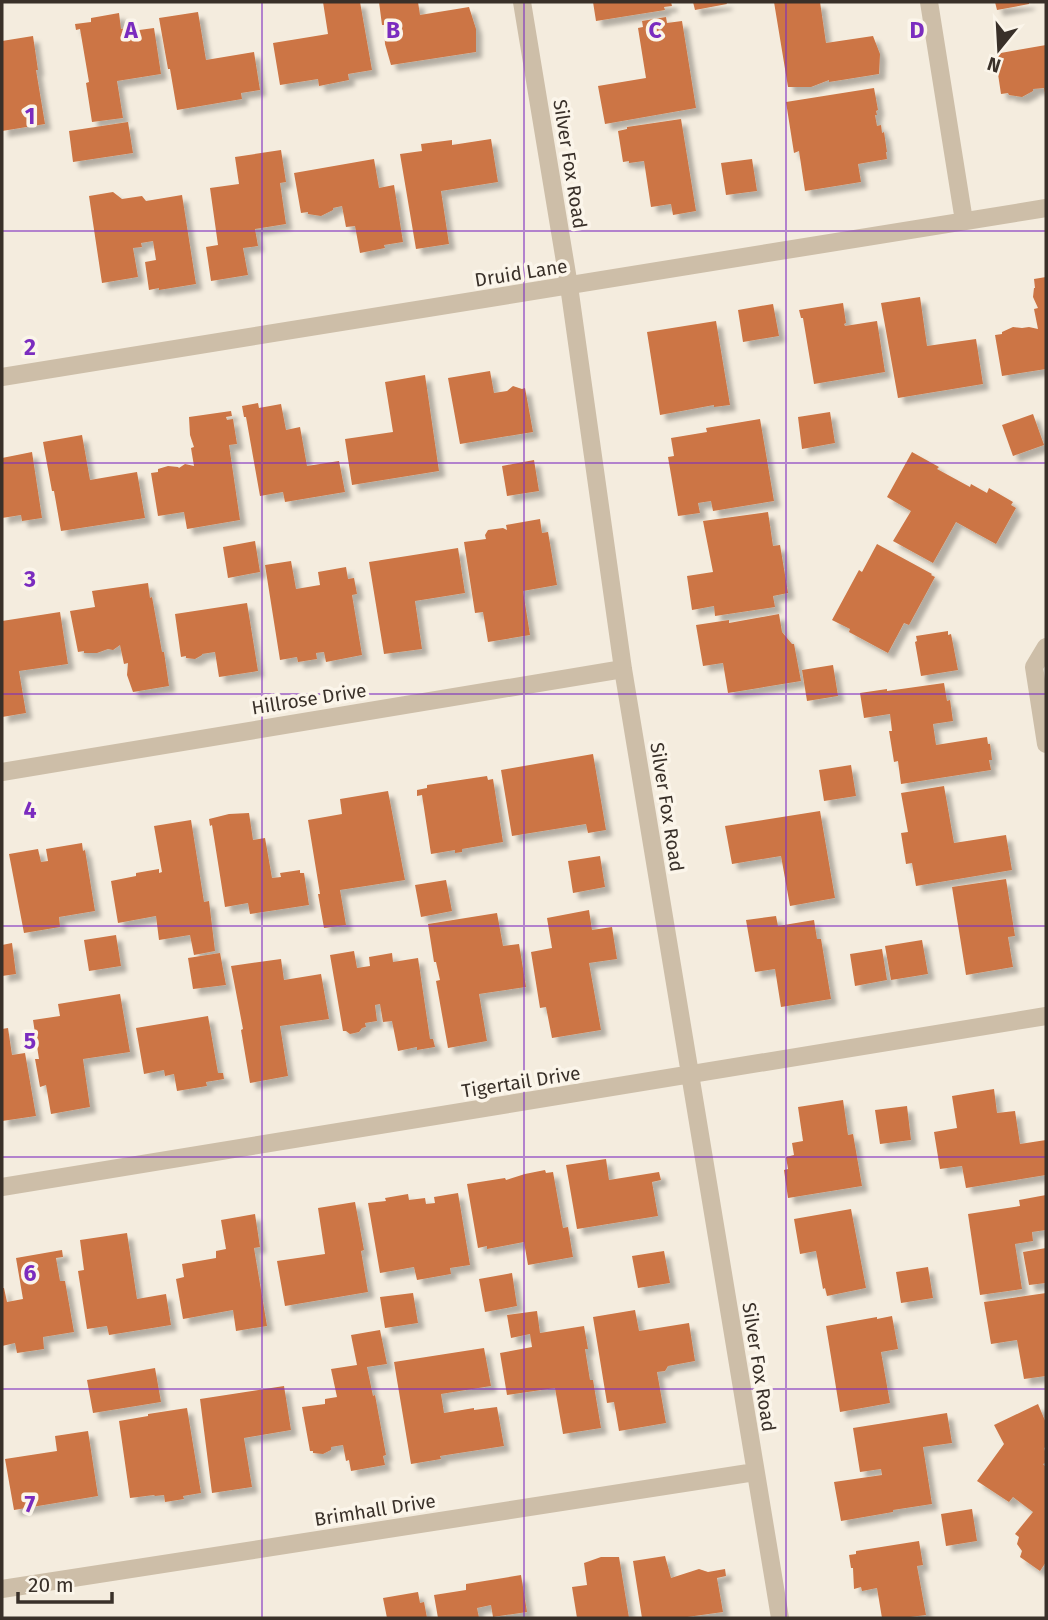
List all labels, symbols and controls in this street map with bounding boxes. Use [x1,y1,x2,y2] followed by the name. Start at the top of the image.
[964,14,1034,84] north arrow
[123,16,138,44] text: A
[386,16,400,44] text: B
[648,16,662,44] text: C
[910,16,925,44] text: D
[984,52,1003,78] text: N
[548,98,592,230] street label: Silver Fox Road
[25,102,35,130] text: 1
[473,254,569,292] street label: Druid Lane
[24,333,36,361] text: 2
[23,565,36,593] text: 3
[250,679,368,719] street label: Hillrose Drive
[645,741,689,873] street label: Silver Fox Road
[24,796,37,824] text: 4
[24,1027,36,1055] text: 5
[460,1061,582,1103] street label: Tigertail Drive
[24,1259,37,1287] text: 6
[737,1301,781,1433] street label: Silver Fox Road
[313,1489,437,1531] street label: Brimhall Drive
[25,1490,36,1518] text: 7
[18,1560,112,1604] scale bar
[28,1572,74,1598] text: 20 m

